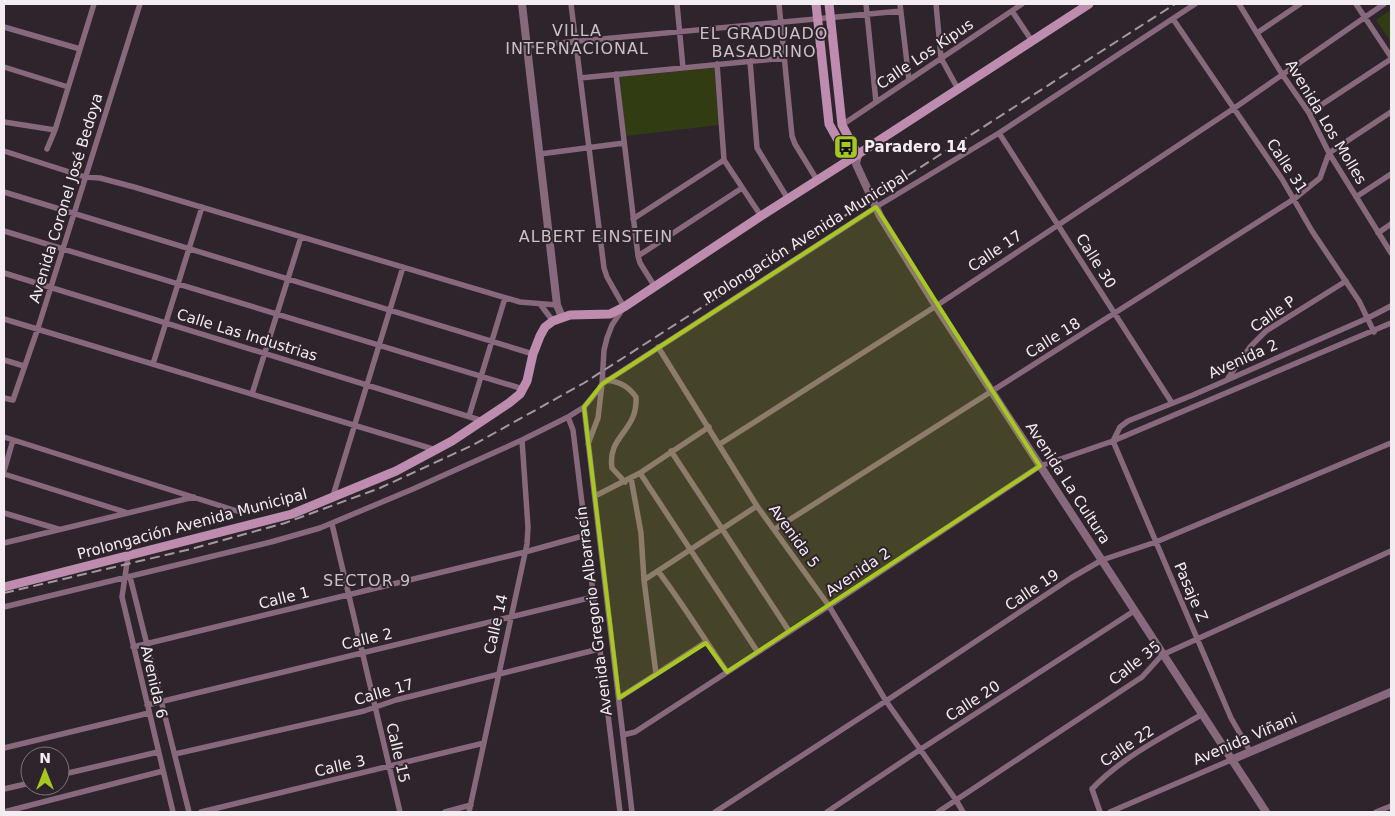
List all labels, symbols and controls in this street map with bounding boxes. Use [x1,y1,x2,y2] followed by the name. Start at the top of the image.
[873,15,977,93] street label: Calle Los Kipus
[505,21,649,58] district label: VILLA INTERNACIONAL
[700,24,828,61] district label: EL GRADUADO BASADRINO
[1282,57,1370,188] street label: Avenida Los Molles
[25,91,107,305] street label: Avenida Coronel José Bedoya
[833,134,859,160] bus stop icon: Paradero 14
[1263,135,1311,197] street label: Calle 31
[864,138,967,156] place label: Paradero 14
[701,166,911,308] street label: Prolongación Avenida Municipal
[965,226,1025,276] street label: Calle 17
[519,227,673,246] district label: ALBERT EINSTEIN
[1072,230,1120,292] street label: Calle 30
[1247,292,1299,336] street label: Calle P
[174,305,320,365] street label: Calle Las Industrias
[1022,314,1084,362] street label: Calle 18
[1205,336,1281,382] street label: Avenida 2
[1022,419,1114,547] street label: Avenida La Cultura
[75,485,309,563] street label: Prolongación Avenida Municipal
[765,501,823,571] street label: Avenida 5
[572,505,616,717] street label: Avenida Gregorio Albarracín
[822,544,894,600] street label: Avenida 2
[1170,559,1212,625] street label: Pasaje Z
[1002,565,1062,615] street label: Calle 19
[323,571,411,590] district label: SECTOR 9
[257,583,311,613] street label: Calle 1
[480,592,512,656] street label: Calle 14
[340,624,394,654] street label: Calle 2
[1105,637,1165,689] street label: Calle 35
[137,644,171,720] street label: Avenida 6
[352,675,416,709] street label: Calle 17
[942,677,1004,725] street label: Calle 20
[1190,709,1300,769] street label: Avenida Viñani
[382,721,414,785] street label: Calle 15
[1097,721,1157,771] street label: Calle 22
[20,746,70,796] north arrow
[39,750,51,766] text: N
[313,751,367,781] street label: Calle 3

